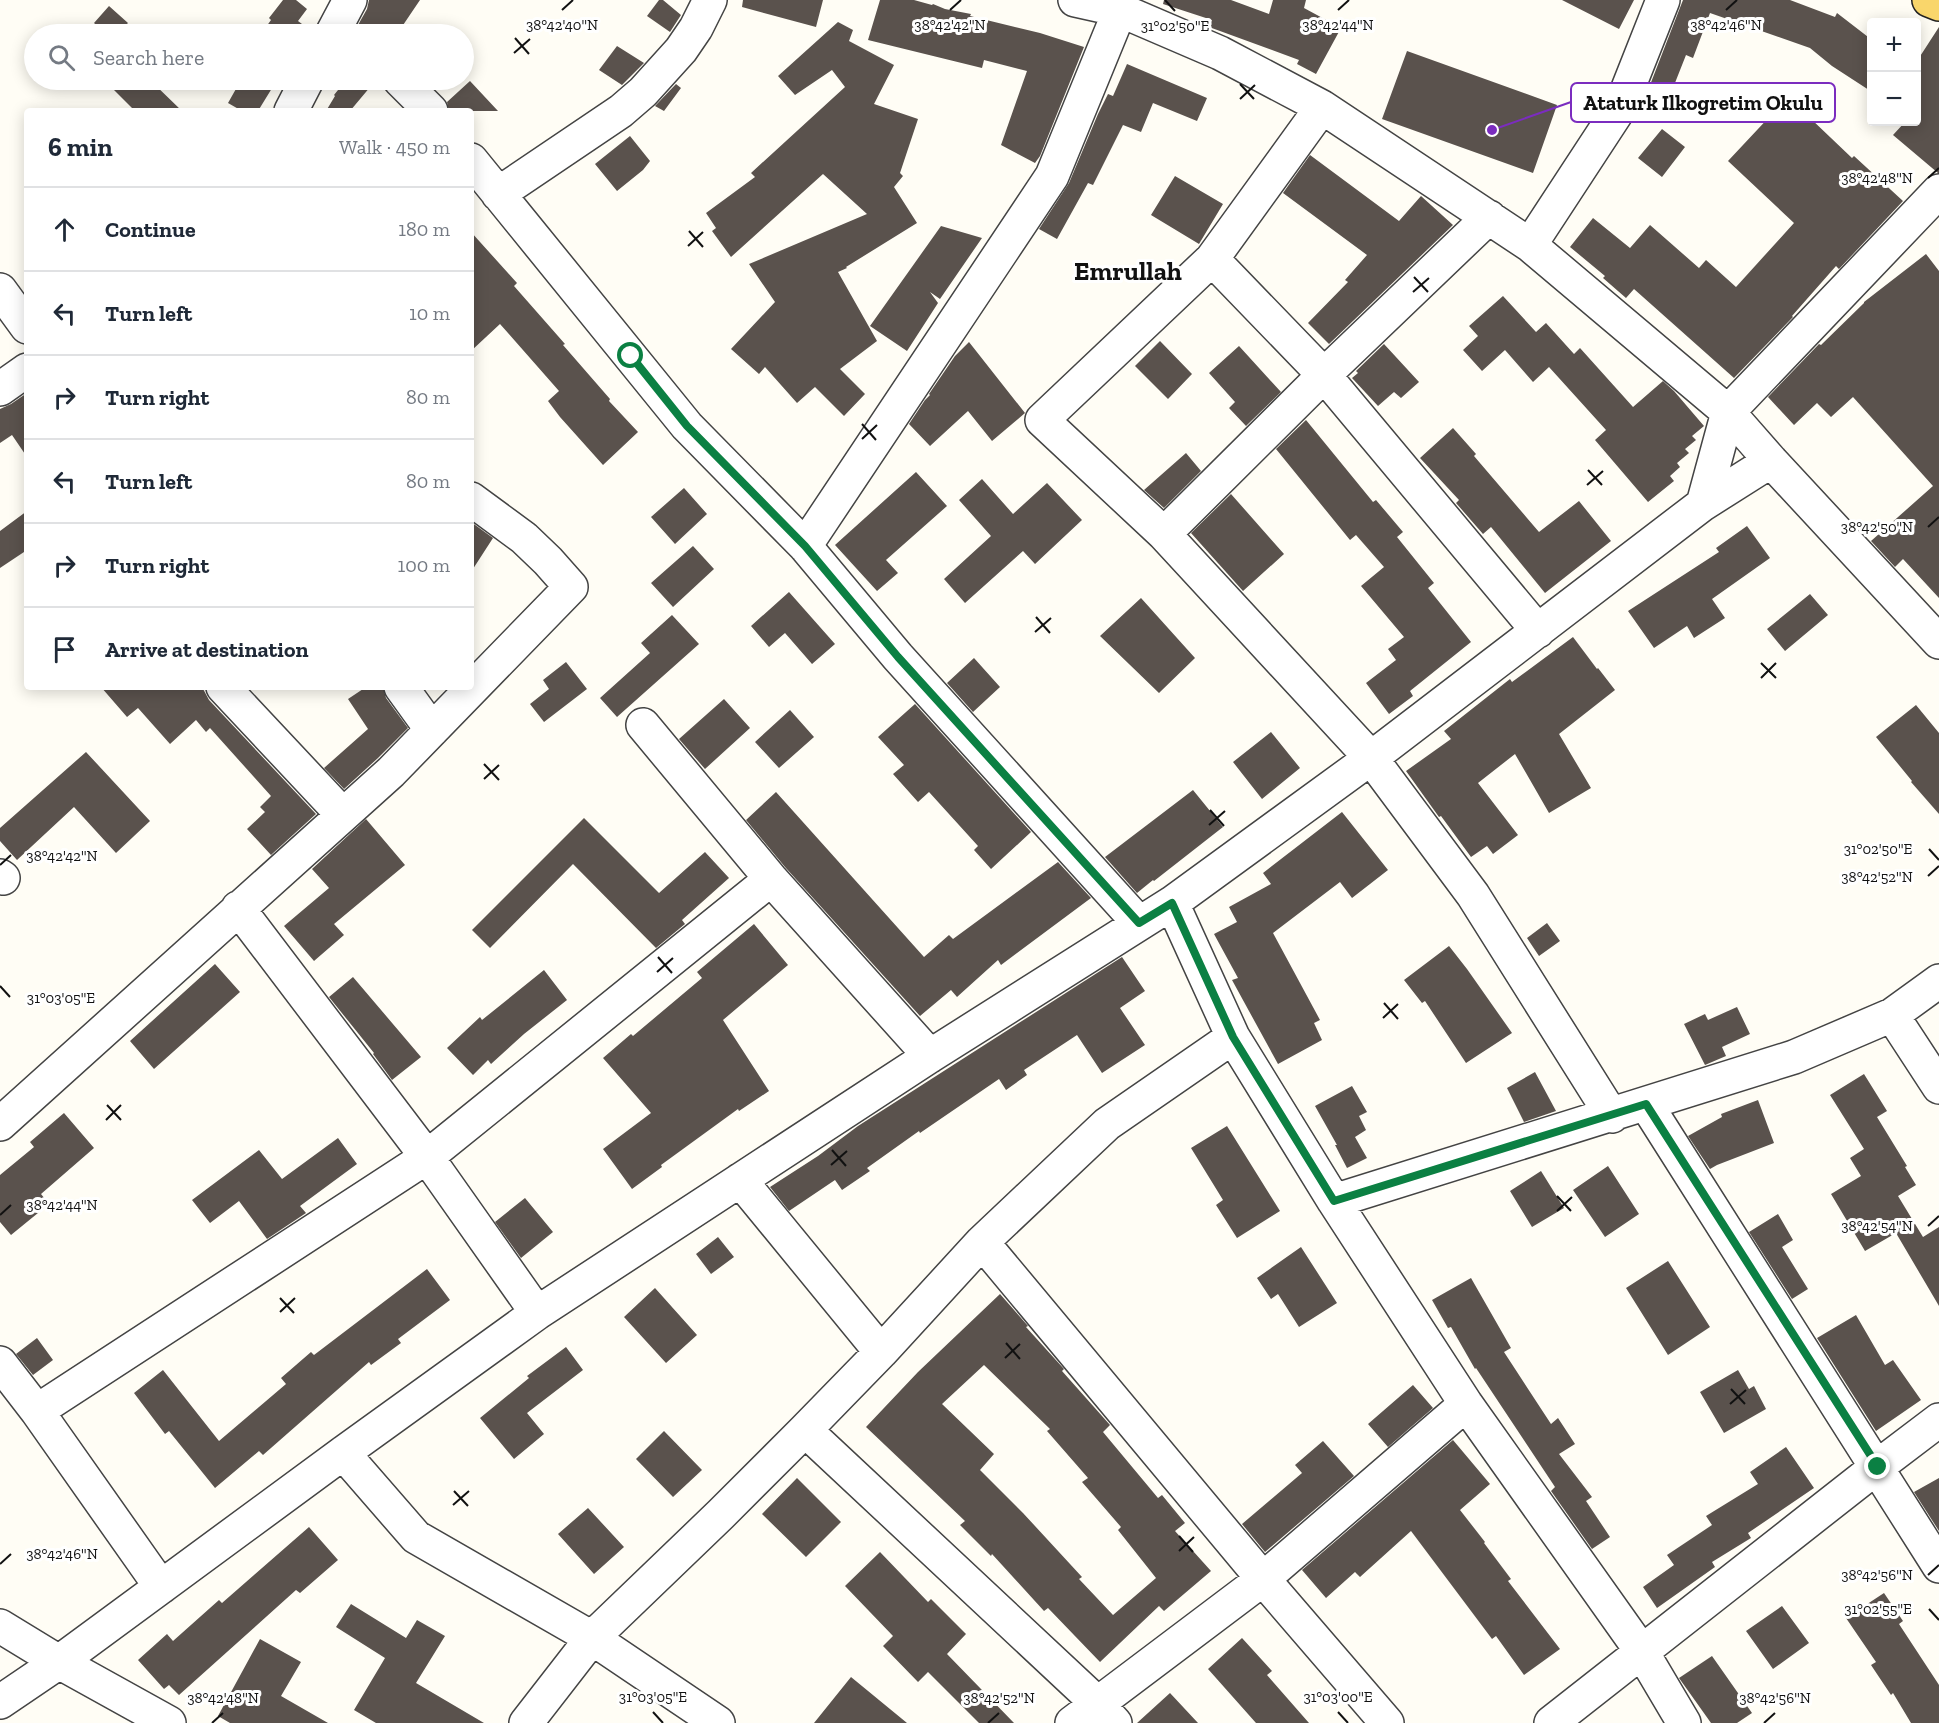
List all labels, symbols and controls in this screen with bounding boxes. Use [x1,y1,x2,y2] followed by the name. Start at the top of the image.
[526,16,598,34] text: 38°42'40"N
[914,16,986,34] text: 38°42'42"N
[1302,16,1374,34] text: 38°42'44"N
[1690,16,1762,34] text: 38°42'46"N
[1141,17,1210,35] text: 31°02'50"E
[1867,18,1921,126] map controls
[1867,18,1921,72] button: +
[24,24,474,90] search box
[45,41,78,74] icon: search
[93,44,204,71] text: Search here
[1867,72,1921,126] button: −
[1571,83,1835,122] callout: Ataturk Ilkogretim Okulu
[1583,90,1823,115] text: Ataturk Ilkogretim Okulu
[48,131,113,163] text: 6 min
[339,135,450,159] text: Walk · 450 m
[1841,169,1913,187] text: 38°42'48"N
[48,213,81,246] icon: ahead
[105,216,196,243] text: Continue
[398,217,450,241] text: 180 m
[1074,255,1182,287] district label: Emrullah
[48,297,81,330] icon: left
[105,300,192,327] text: Turn left
[409,301,450,325] text: 10 m
[617,342,643,368] route start
[48,381,81,414] icon: right
[105,384,209,411] text: Turn right
[406,385,450,409] text: 80 m
[48,465,81,498] icon: left
[105,468,192,495] text: Turn left
[406,469,450,493] text: 80 m
[1841,518,1913,536] text: 38°42'50"N
[48,549,81,582] icon: right
[105,552,209,579] text: Turn right
[397,553,450,577] text: 100 m
[48,633,81,666] icon: arrive
[105,636,308,663] text: Arrive at destination
[1844,840,1913,858] text: 31°02'50"E
[26,847,98,865] text: 38°42'42"N
[1841,868,1913,886] text: 38°42'52"N
[27,989,95,1007] text: 31°03'05"E
[26,1196,98,1214] text: 38°42'44"N
[1841,1217,1913,1235] text: 38°42'54"N
[1864,1453,1890,1479] route end
[26,1545,98,1563] text: 38°42'46"N
[1841,1566,1913,1584] text: 38°42'56"N
[1844,1600,1912,1618] text: 31°02'55"E
[619,1688,687,1706] text: 31°03'05"E
[1303,1688,1373,1706] text: 31°03'00"E
[187,1689,259,1707] text: 38°42'48"N
[963,1689,1035,1707] text: 38°42'52"N
[1739,1689,1811,1707] text: 38°42'56"N

